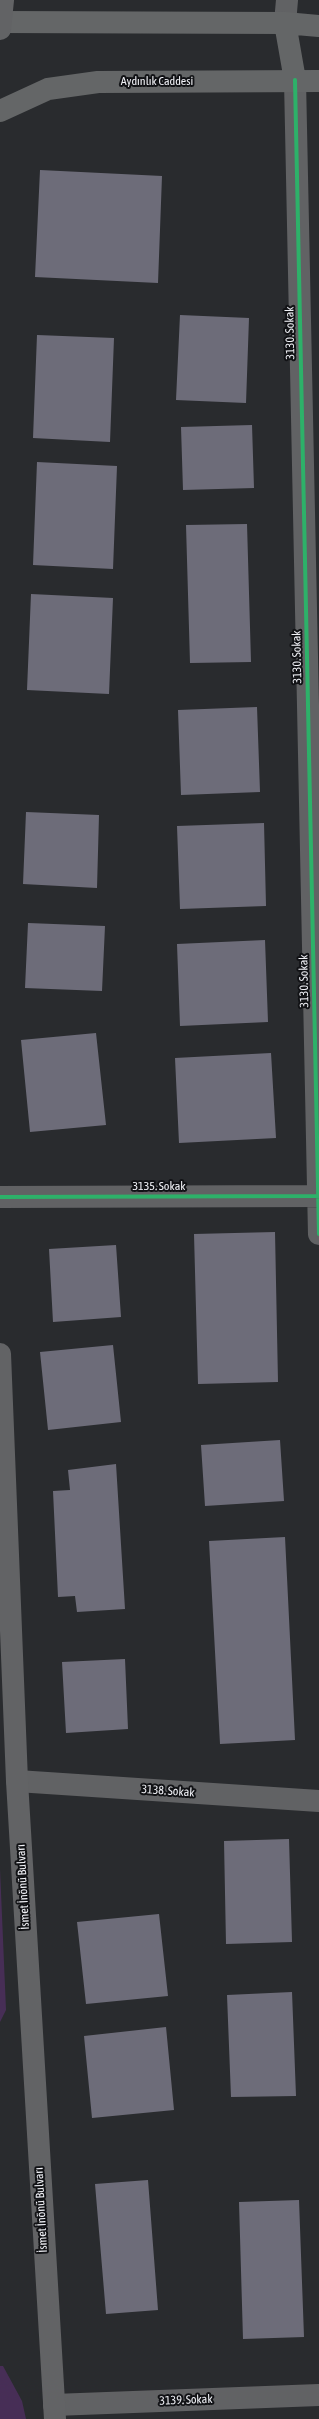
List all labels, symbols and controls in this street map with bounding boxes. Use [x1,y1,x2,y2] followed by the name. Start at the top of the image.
[121,74,193,88] street label: Aydınlık Caddesi
[282,306,298,360] street label: 3130. Sokak
[289,630,305,684] street label: 3130. Sokak
[296,954,312,1008] street label: 3130. Sokak
[132,1179,186,1193] street label: 3135. Sokak
[141,1782,195,1800] street label: 3138. Sokak
[14,1844,32,1930] street label: İsmet İnönü Bulvarı
[32,2167,50,2253] street label: İsmet İnönü Bulvarı
[159,2392,213,2408] street label: 3139. Sokak

